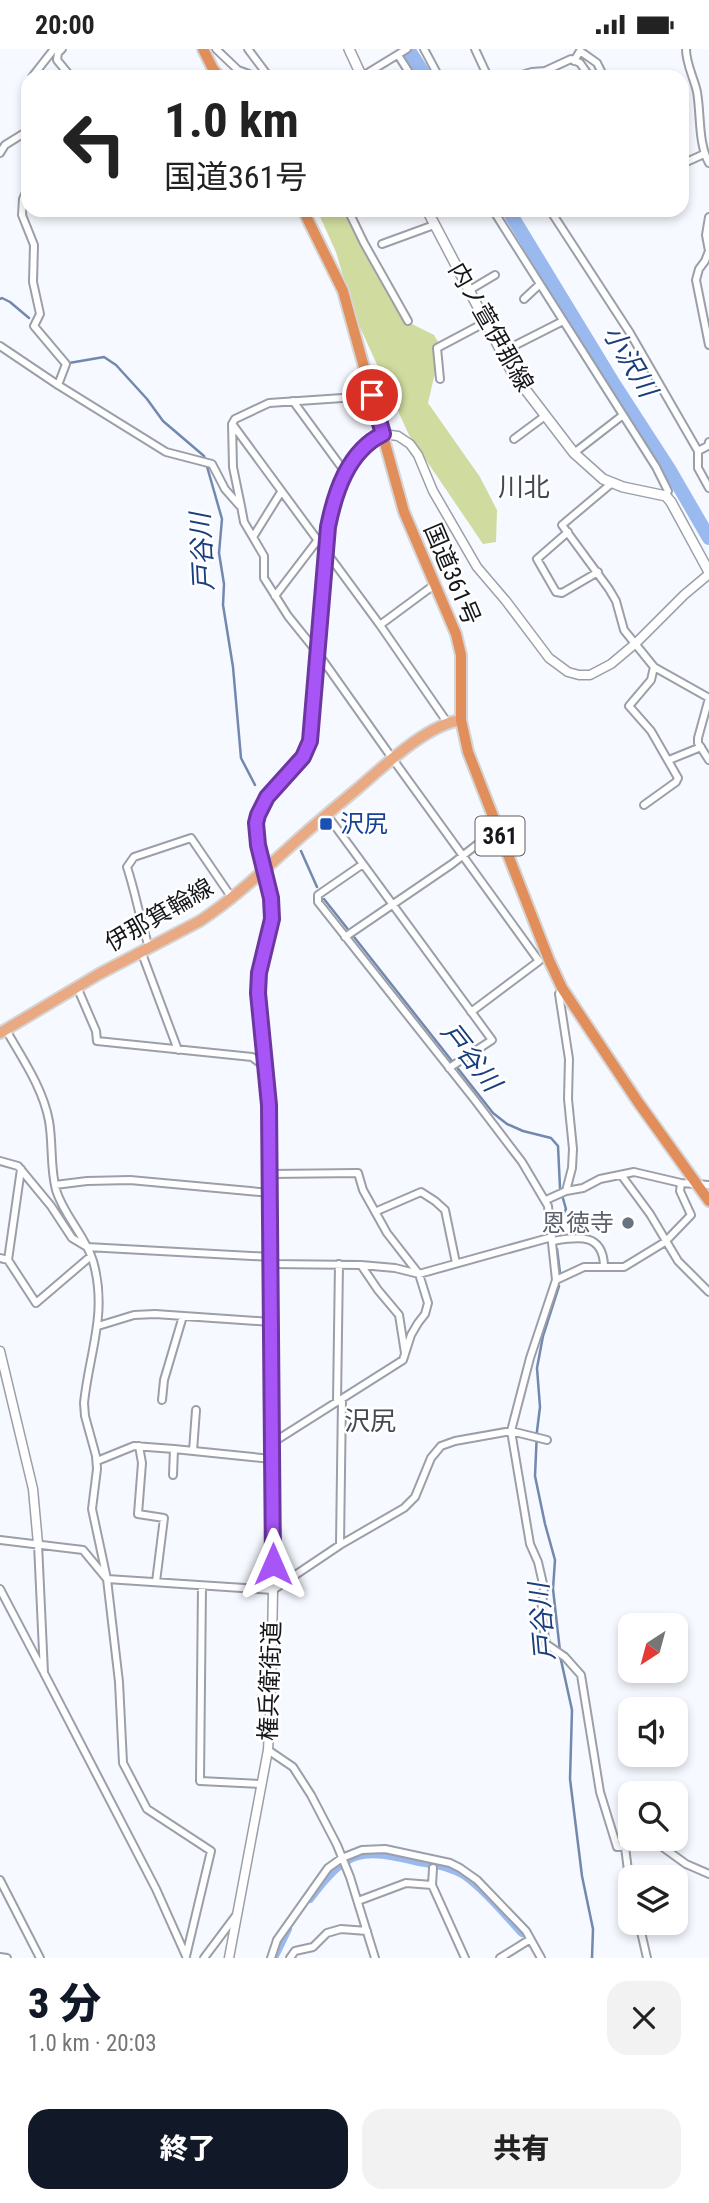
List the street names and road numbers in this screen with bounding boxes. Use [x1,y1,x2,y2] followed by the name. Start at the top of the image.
[443,258,539,396] street label: 内ノ萱伊那線
[418,519,486,629] street label: 国道361号
[476,817,524,855] road number: 361
[100,873,218,957] street label: 伊那箕輪線
[254,1621,286,1741] street label: 権兵衛街道

